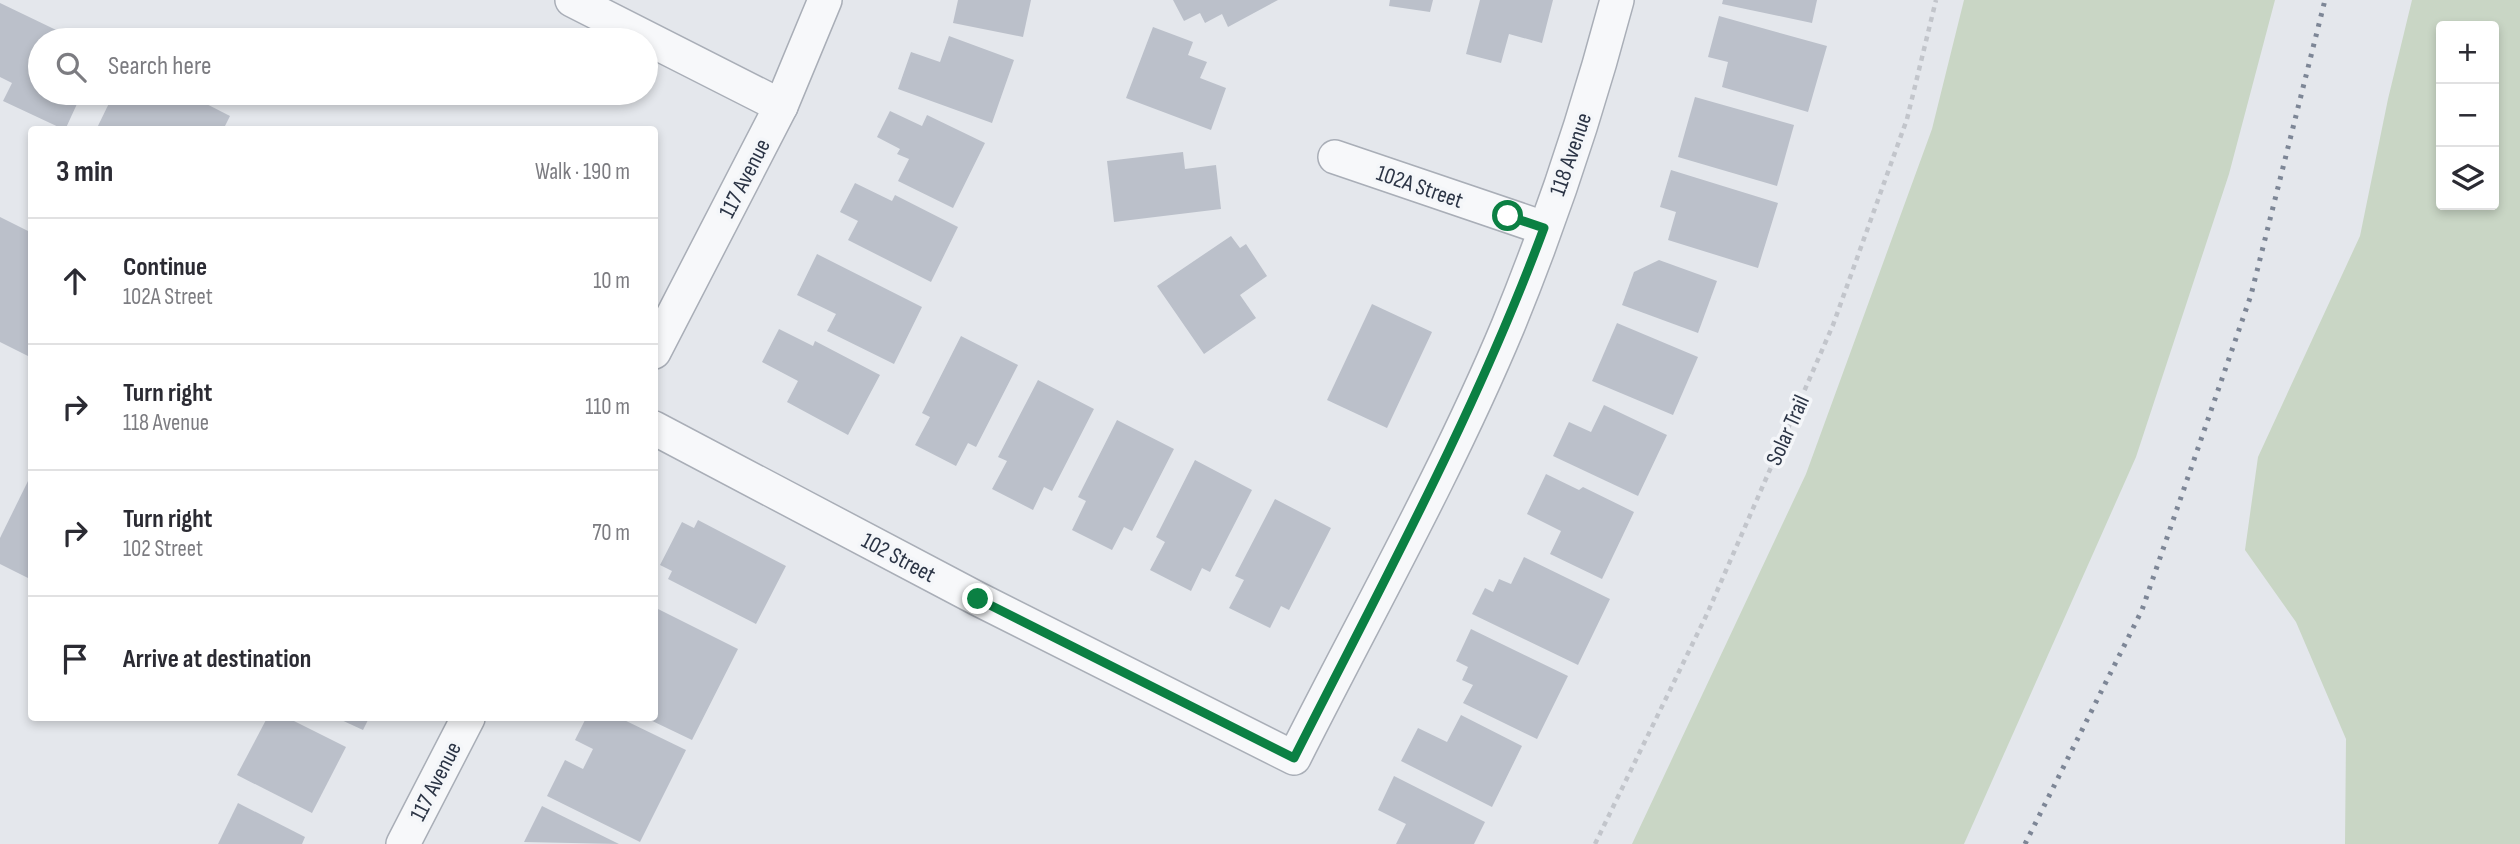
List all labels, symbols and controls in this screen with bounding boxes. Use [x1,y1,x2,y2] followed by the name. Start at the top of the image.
[2436,21,2499,210] map controls
[2436,21,2499,84] button: +
[28,28,658,105] search box
[52,48,90,86] icon: search
[108,51,211,82] text: Search here
[2436,84,2499,147] button: −
[1544,109,1598,200] street label: 118 Avenue
[713,134,777,223] street label: 117 Avenue
[2436,147,2499,210] button: layers
[56,154,113,190] text: 3 min
[535,158,630,186] text: Walk · 190 m
[1373,159,1467,215] street label: 102A Street
[1492,200,1523,231] route start
[123,252,207,283] text: Continue
[56,262,94,300] icon: ahead
[593,267,630,295] text: 10 m
[123,283,213,311] text: 102A Street
[123,378,212,409] text: Turn right
[56,388,94,426] icon: right
[1760,391,1816,470] street label: Solar Trail
[585,393,630,421] text: 110 m
[123,409,209,437] text: 118 Avenue
[123,504,212,535] text: Turn right
[56,514,94,552] icon: right
[592,519,630,547] text: 70 m
[857,527,940,589] street label: 102 Street
[123,535,203,563] text: 102 Street
[962,583,993,614] route end
[56,640,94,678] icon: arrive
[123,644,311,675] text: Arrive at destination
[404,737,468,826] street label: 117 Avenue

